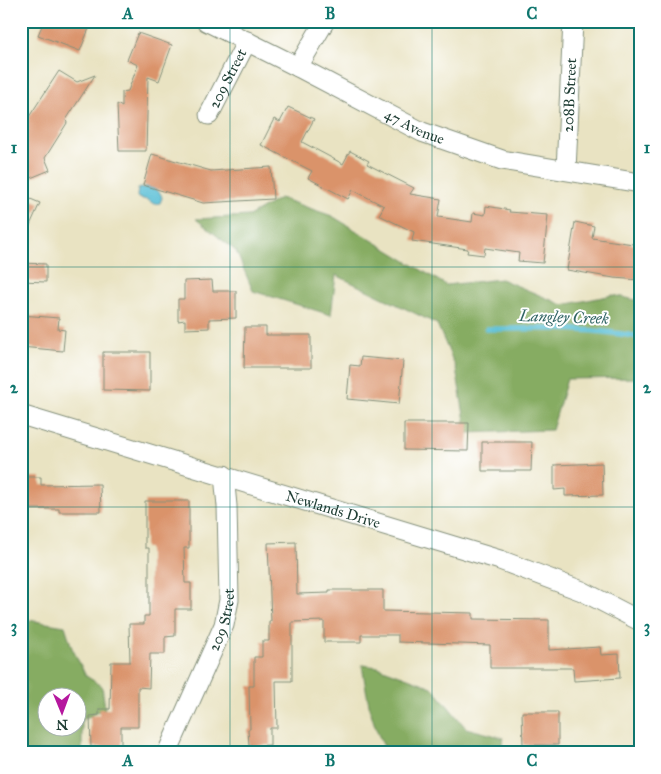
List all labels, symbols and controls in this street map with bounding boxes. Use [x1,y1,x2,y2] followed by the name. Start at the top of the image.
[122,4,134,23] text: A
[325,4,335,23] text: B
[527,4,538,23] text: C
[205,45,251,111] street label: 209 Street
[559,57,580,133] street label: 208B Street
[382,105,447,148] street label: 47 Avenue
[11,138,18,157] text: 1
[644,138,651,157] text: 1
[518,306,609,328] water label: Langley Creek
[10,378,19,397] text: 2
[643,378,652,397] text: 2
[284,487,383,532] street label: Newlands Drive
[205,587,238,654] street label: 209 Street
[11,617,17,637] text: 3
[644,617,650,637] text: 3
[38,686,88,736] north arrow
[56,716,68,733] text: N
[122,751,134,770] text: A
[325,751,335,770] text: B
[527,751,538,770] text: C

